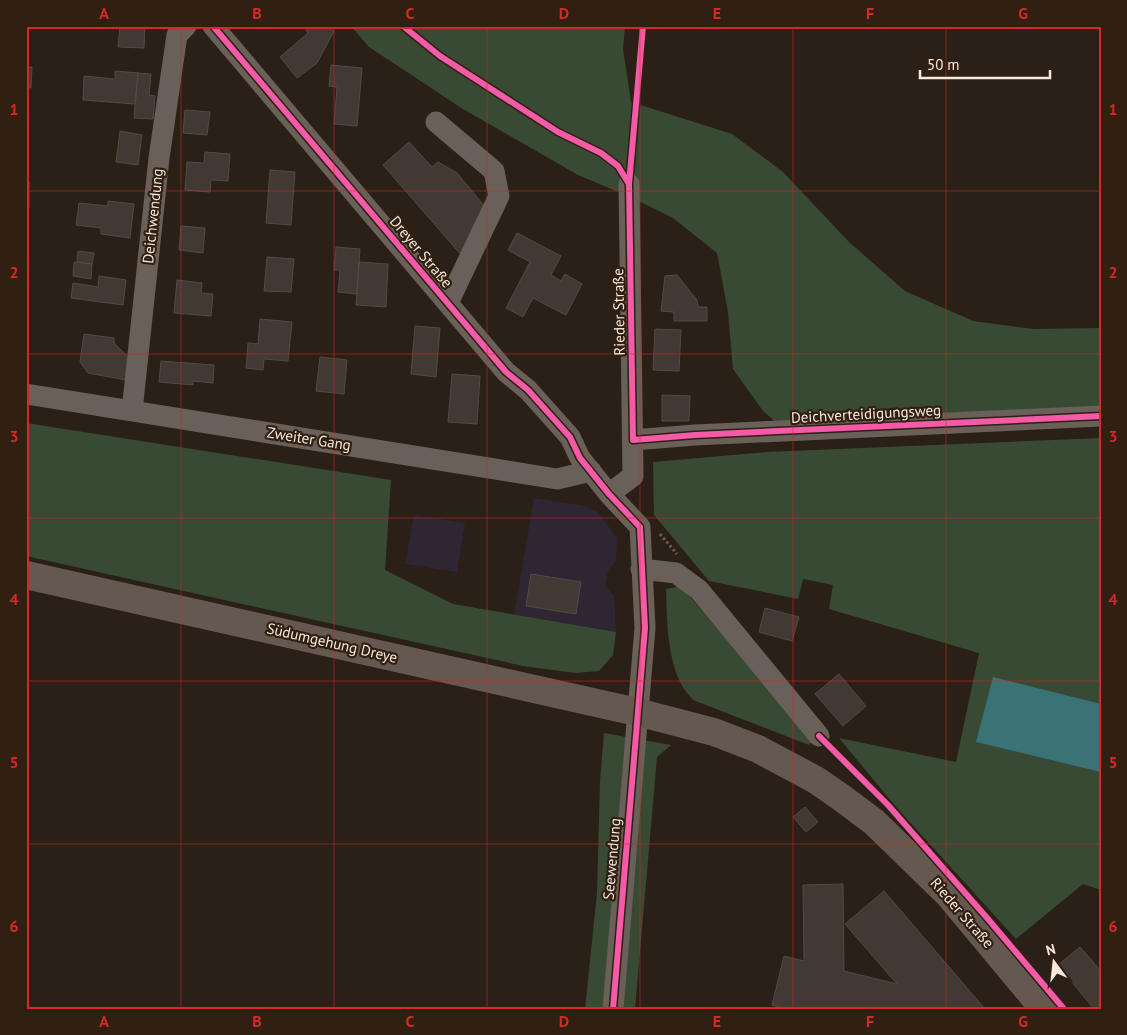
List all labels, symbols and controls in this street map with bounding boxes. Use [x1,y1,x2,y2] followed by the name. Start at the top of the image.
[99,3,109,23] text: A
[252,3,262,23] text: B
[406,3,415,23] text: C
[559,3,569,23] text: D
[713,3,721,23] text: E
[866,3,874,23] text: F
[1018,3,1028,23] text: G
[920,48,1050,80] scale bar
[927,55,960,74] text: 50 m
[9,99,19,119] text: 1
[1108,99,1118,119] text: 1
[138,167,167,264] street label: Deichwendung
[386,212,457,291] street label: Dreyer Straße
[9,262,19,282] text: 2
[1108,262,1118,282] text: 2
[608,268,629,356] street label: Rieder Straße
[790,400,942,427] street label: Deichverteidigungsweg
[266,422,352,455] street label: Zweiter Gang
[9,426,19,446] text: 3
[1108,426,1118,446] text: 3
[9,589,19,609] text: 4
[1108,589,1118,609] text: 4
[265,618,399,667] street label: Südumgehung Dreye
[9,752,19,772] text: 5
[1108,752,1118,772] text: 5
[598,817,625,901] street label: Seewendung
[927,873,998,952] street label: Rieder Straße
[9,916,19,936] text: 6
[1108,916,1118,936] text: 6
[1030,938,1080,988] north arrow
[1044,940,1057,959] text: N
[99,1011,109,1031] text: A
[252,1011,262,1031] text: B
[406,1011,415,1031] text: C
[559,1011,569,1031] text: D
[713,1011,721,1031] text: E
[866,1011,874,1031] text: F
[1018,1011,1028,1031] text: G

